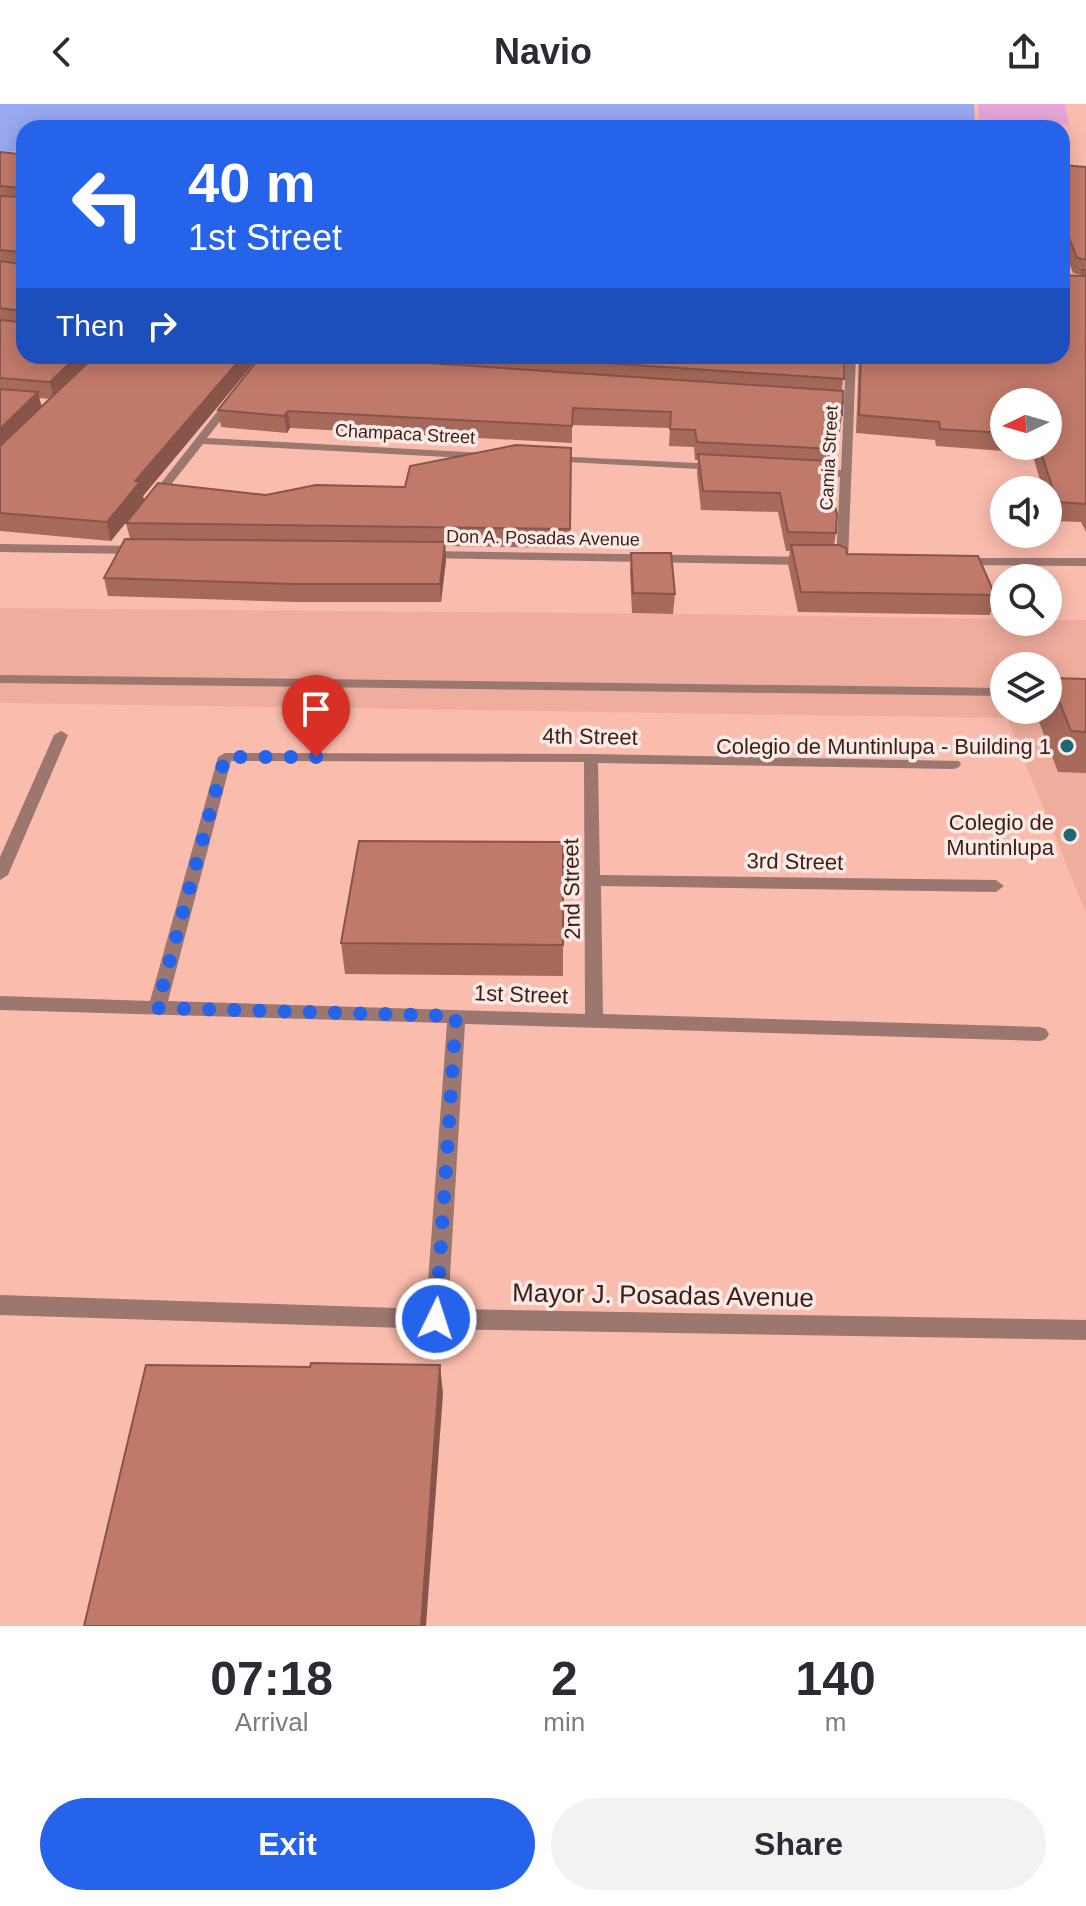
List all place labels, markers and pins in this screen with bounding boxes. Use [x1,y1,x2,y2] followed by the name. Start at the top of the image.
[282,675,350,757] pin
[716,734,1051,759] place label: Colegio de Muntinlupa - Building 1
[1058,737,1076,755] marker: Colegio de Muntinlupa - Building 1
[946,810,1055,860] place label: Colegio de Muntinlupa
[1061,826,1079,844] marker: Colegio de Muntinlupa

